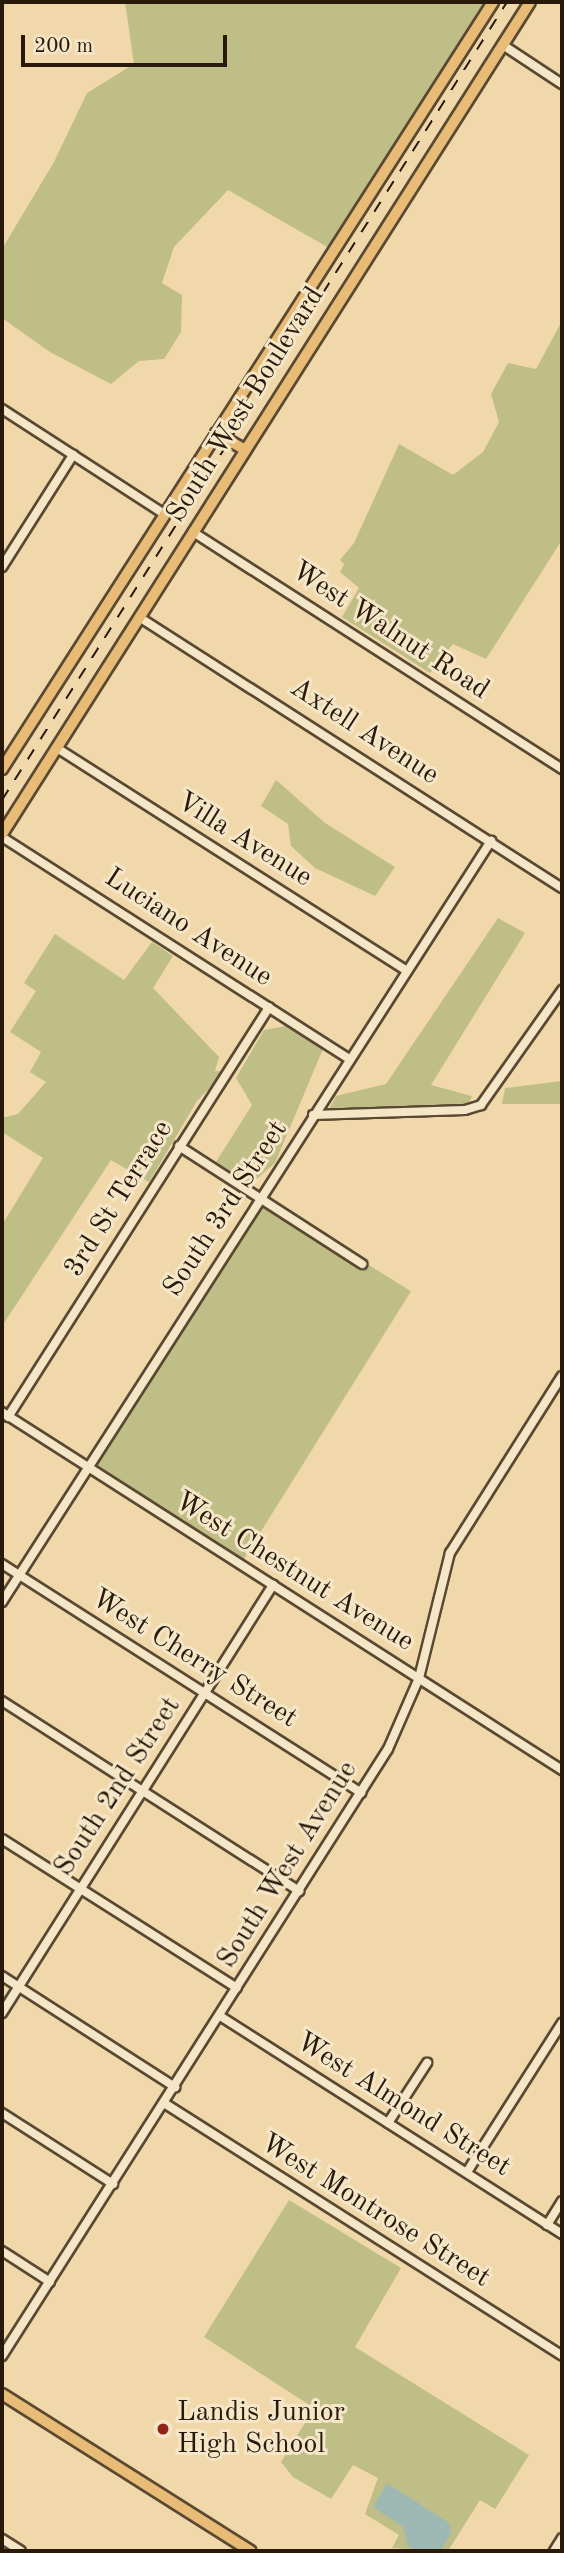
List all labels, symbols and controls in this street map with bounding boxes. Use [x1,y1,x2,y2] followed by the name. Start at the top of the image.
[24,21,231,65] scale bar
[34,36,93,57] text: 200 m
[160,281,332,529] street label: South West Boulevard
[285,555,495,707] street label: West Walnut Road
[283,671,445,793] street label: Axtell Avenue
[170,785,318,895] street label: Villa Avenue
[98,861,278,995] street label: Luciano Avenue
[58,1115,180,1283] street label: 3rd St Terrace
[157,1115,295,1303] street label: South 3rd Street
[168,1485,420,1659] street label: West Chestnut Avenue
[85,1582,303,1736] street label: West Cherry Street
[48,1691,188,1883] street label: South 2nd Street
[211,1755,365,1975] street label: South West Avenue
[289,2025,517,2185] street label: West Almond Street
[254,2127,496,2295] street label: West Montrose Street
[177,2396,345,2462] place label: Landis Junior High School
[155,2421,171,2437] marker: Landis Junior High School

